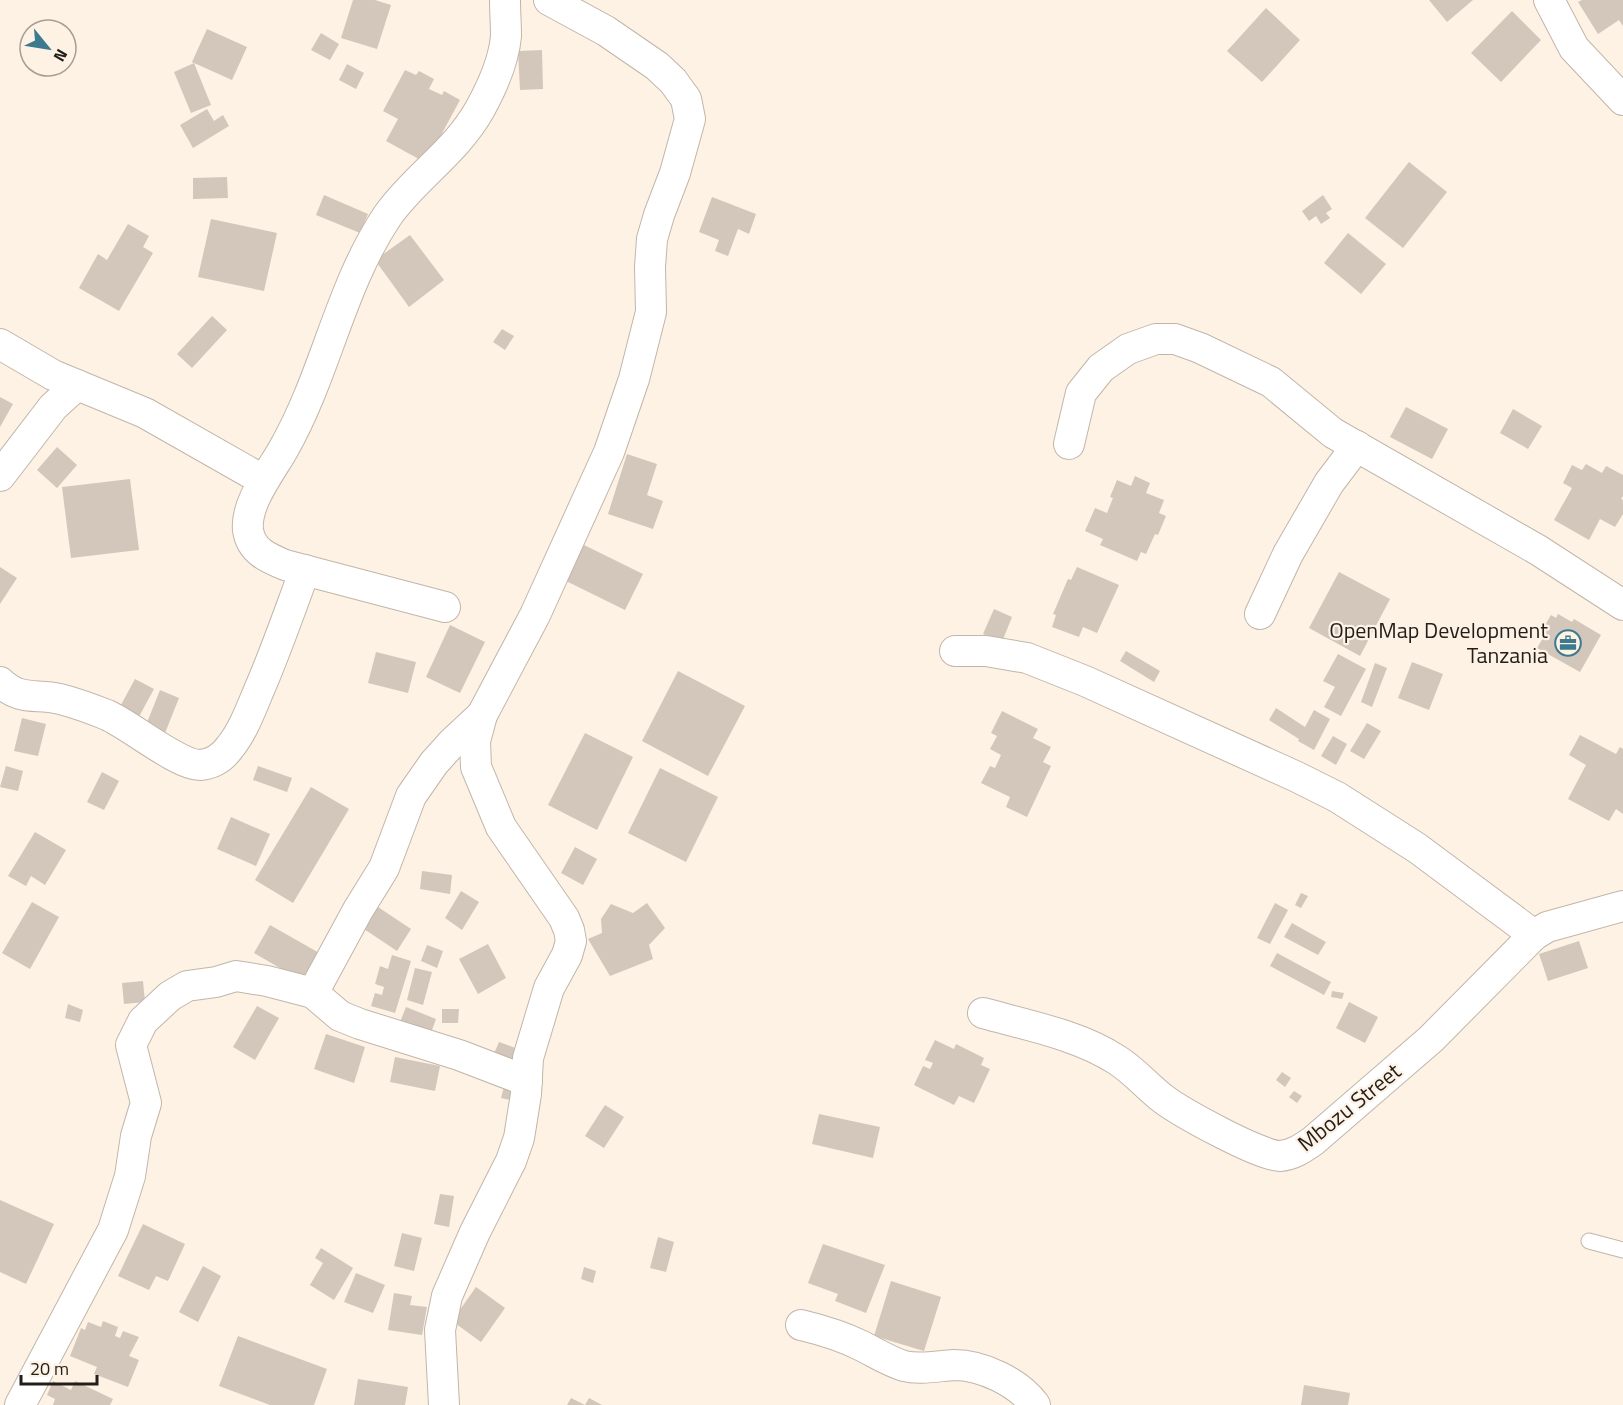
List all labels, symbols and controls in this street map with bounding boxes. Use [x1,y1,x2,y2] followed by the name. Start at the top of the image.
[18,18,78,78] north arrow
[48,45,74,66] text: N
[1329,613,1548,672] place label: OpenMap Development Tanzania
[1553,628,1583,658] office icon: OpenMap Development Tanzania
[1290,1054,1408,1159] street label: Mbozu Street
[21,1348,98,1386] scale bar
[30,1355,69,1382] text: 20 m

